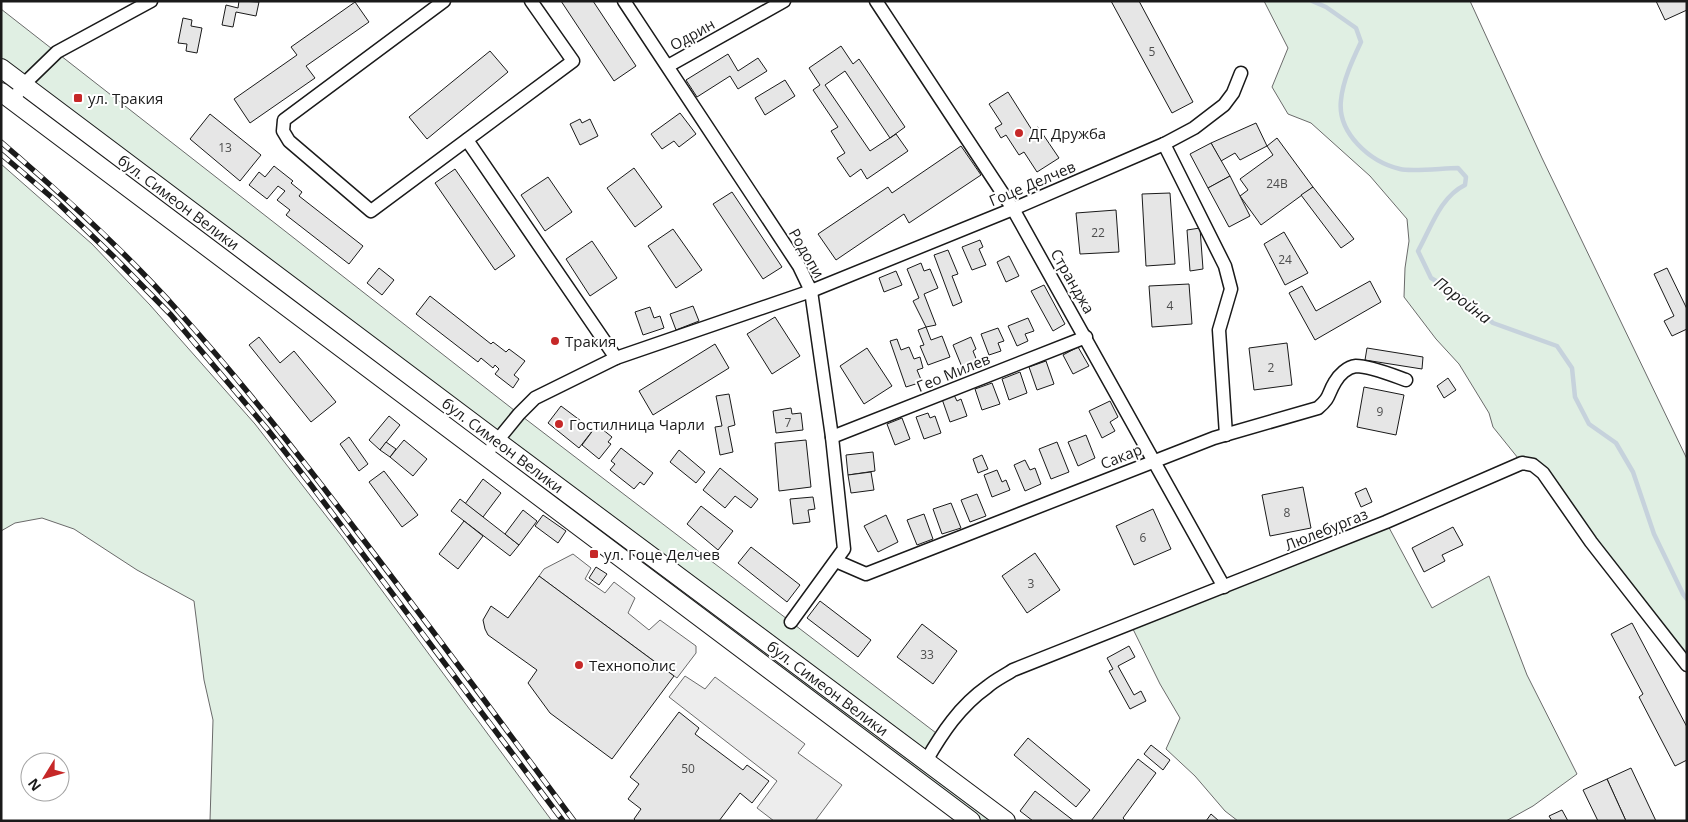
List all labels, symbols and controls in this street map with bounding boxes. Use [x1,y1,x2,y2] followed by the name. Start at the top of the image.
[666,13,718,55] street label: Одрин
[1149,43,1156,60] house number: 5
[88,88,163,108] place label: ул. Тракия
[72,92,84,104] marker: ул. Тракия
[1029,123,1106,143] place label: ДГ Дружба
[1013,127,1025,139] marker: ДГ Дружба
[218,139,232,156] house number: 13
[114,150,244,254] street label: бул. Симеон Велики
[986,156,1078,210] street label: Гоце Делчев
[1266,175,1288,192] house number: 24В
[785,224,829,282] street label: Родопи
[1091,224,1105,241] house number: 22
[1046,245,1100,317] street label: Странджа
[1278,251,1292,268] house number: 24
[1430,271,1496,329] water label: Поройна
[1167,297,1174,314] house number: 4
[565,331,616,351] place label: Тракия
[549,335,561,347] marker: Тракия
[913,348,993,396] street label: Гео Милев
[1268,359,1275,376] house number: 2
[438,393,568,497] street label: бул. Симеон Велики
[1377,403,1384,420] house number: 9
[569,414,705,434] place label: Гостилница Чарли
[785,414,792,431] house number: 7
[553,418,565,430] marker: Гостилница Чарли
[1097,439,1145,473] street label: Сакар
[1282,503,1370,555] street label: Люлебургаз
[1284,504,1291,521] house number: 8
[1140,529,1147,546] house number: 6
[604,544,720,564] place label: ул. Гоце Делчев
[588,548,600,560] marker: ул. Гоце Делчев
[1028,575,1035,592] house number: 3
[763,636,893,740] street label: бул. Симеон Велики
[920,646,934,663] house number: 33
[589,655,676,675] place label: Технополис
[573,659,585,671] marker: Технополис
[20,752,70,802] north arrow
[681,760,695,777] house number: 50
[23,775,45,795] text: N

